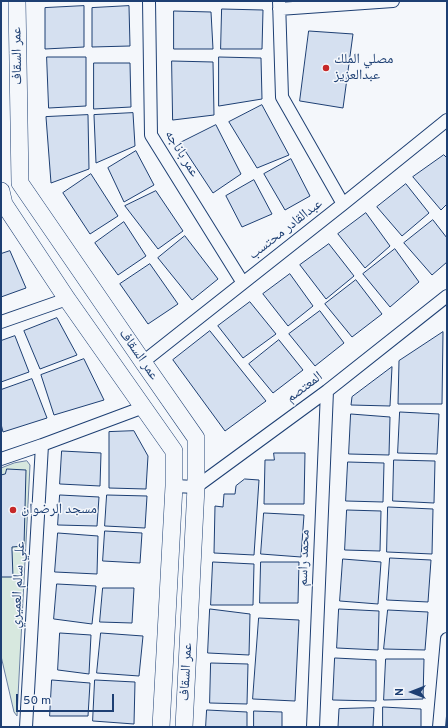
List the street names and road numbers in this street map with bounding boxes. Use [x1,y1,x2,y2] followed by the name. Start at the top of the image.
[9,27,27,85] street label: عمر السقاف
[160,128,202,180] street label: عمر باناجه
[246,196,326,264] street label: عبدالقادر محتسب
[114,326,162,384] street label: عمر السقاف
[283,369,327,407] street label: المعتصم
[296,529,314,587] street label: محمد راسم
[8,541,30,629] street label: علي سالم العميري
[177,642,197,702] street label: عمر السقاف

